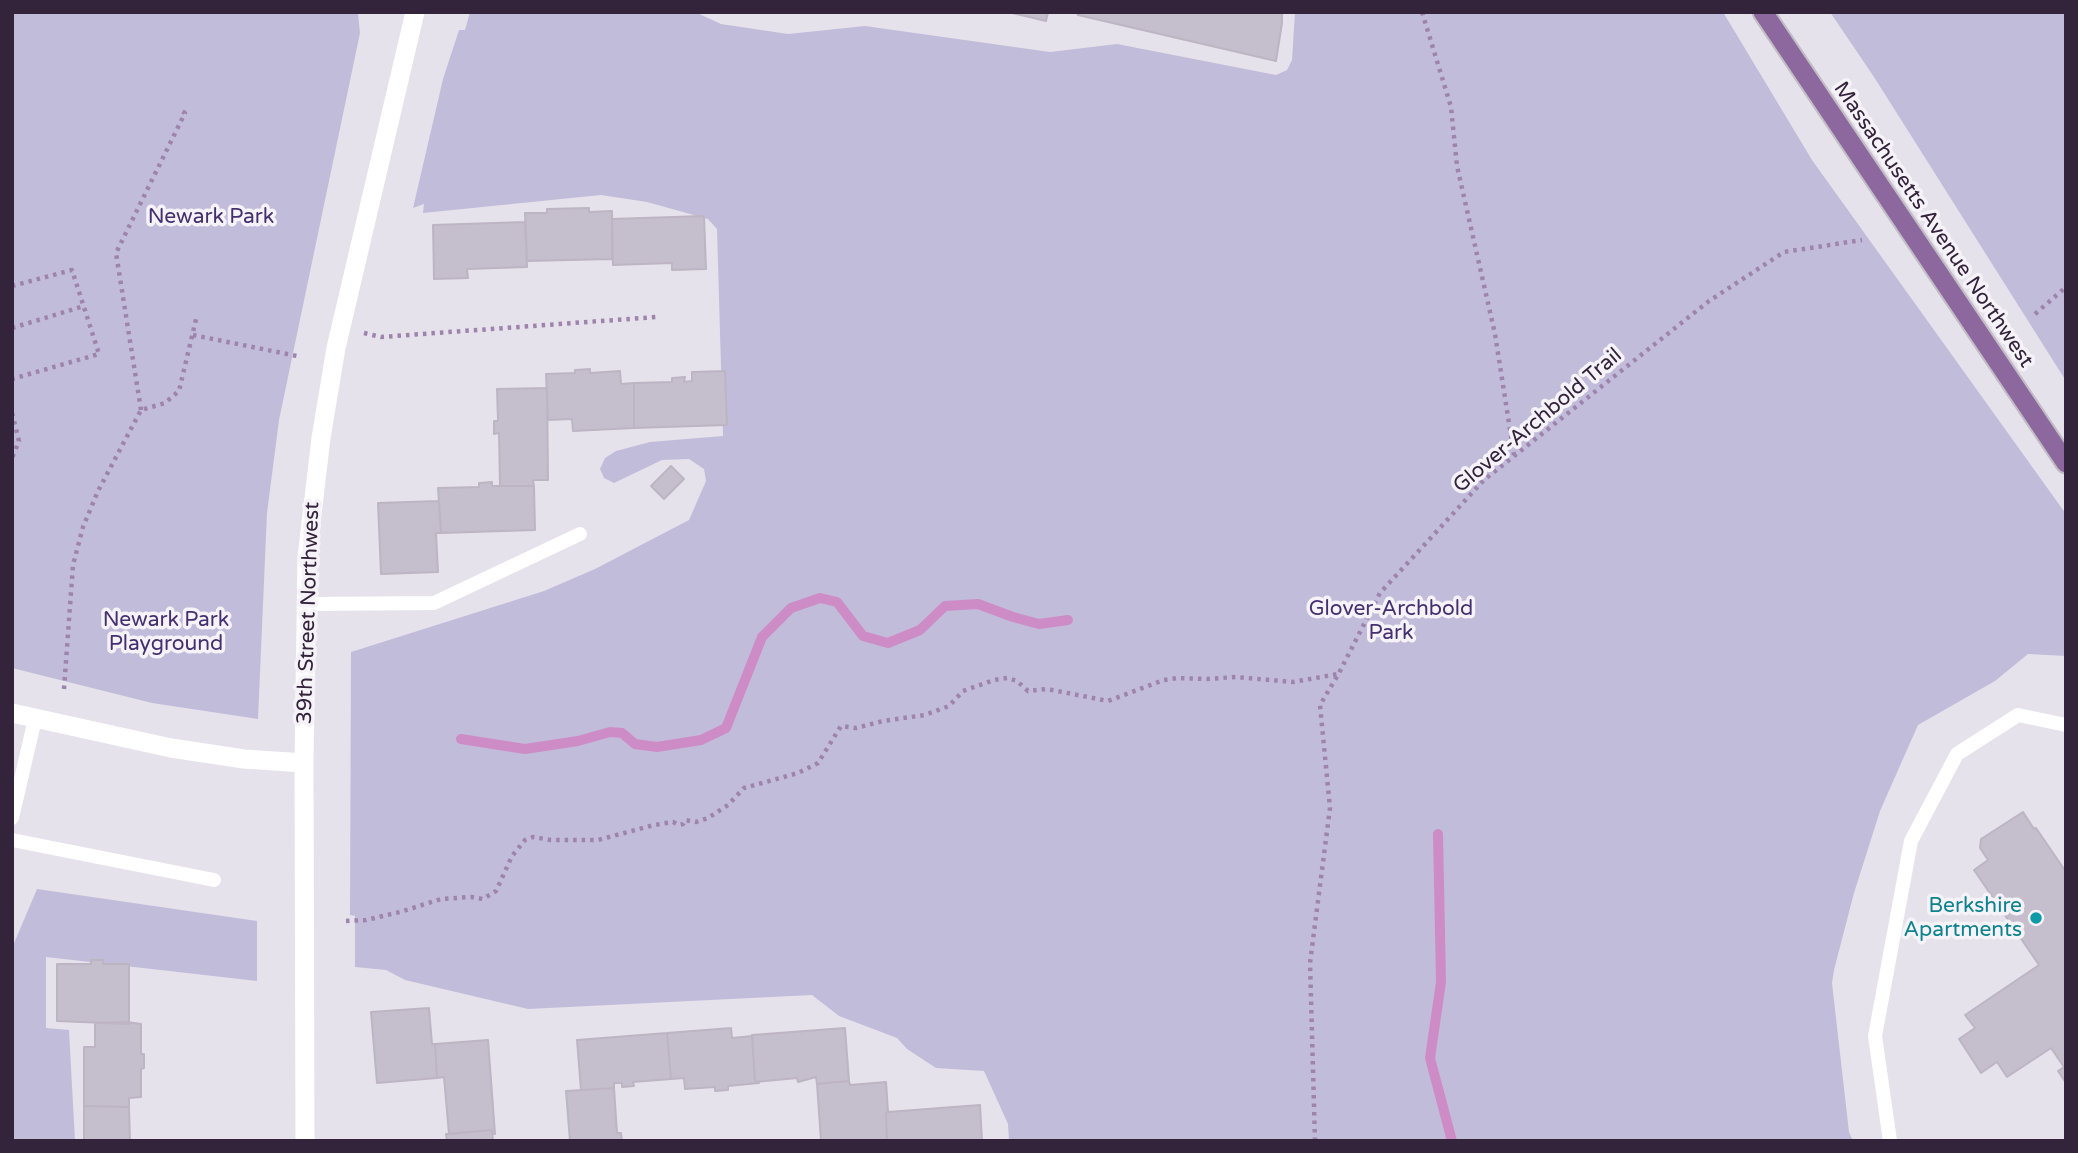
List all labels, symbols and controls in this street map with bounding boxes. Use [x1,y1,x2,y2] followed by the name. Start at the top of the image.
[1828,77,2038,373] street label: Massachusetts Avenue Northwest
[148,204,274,230] park label: Newark Park
[1449,343,1627,499] street label: Glover-Archbold Trail
[293,501,325,725] street label: 39th Street Northwest
[1309,596,1473,646] park label: Glover-Archbold Park
[103,607,229,657] park label: Newark Park Playground
[1904,893,2022,943] place label: Berkshire Apartments
[2028,910,2044,926] marker: Berkshire Apartments

